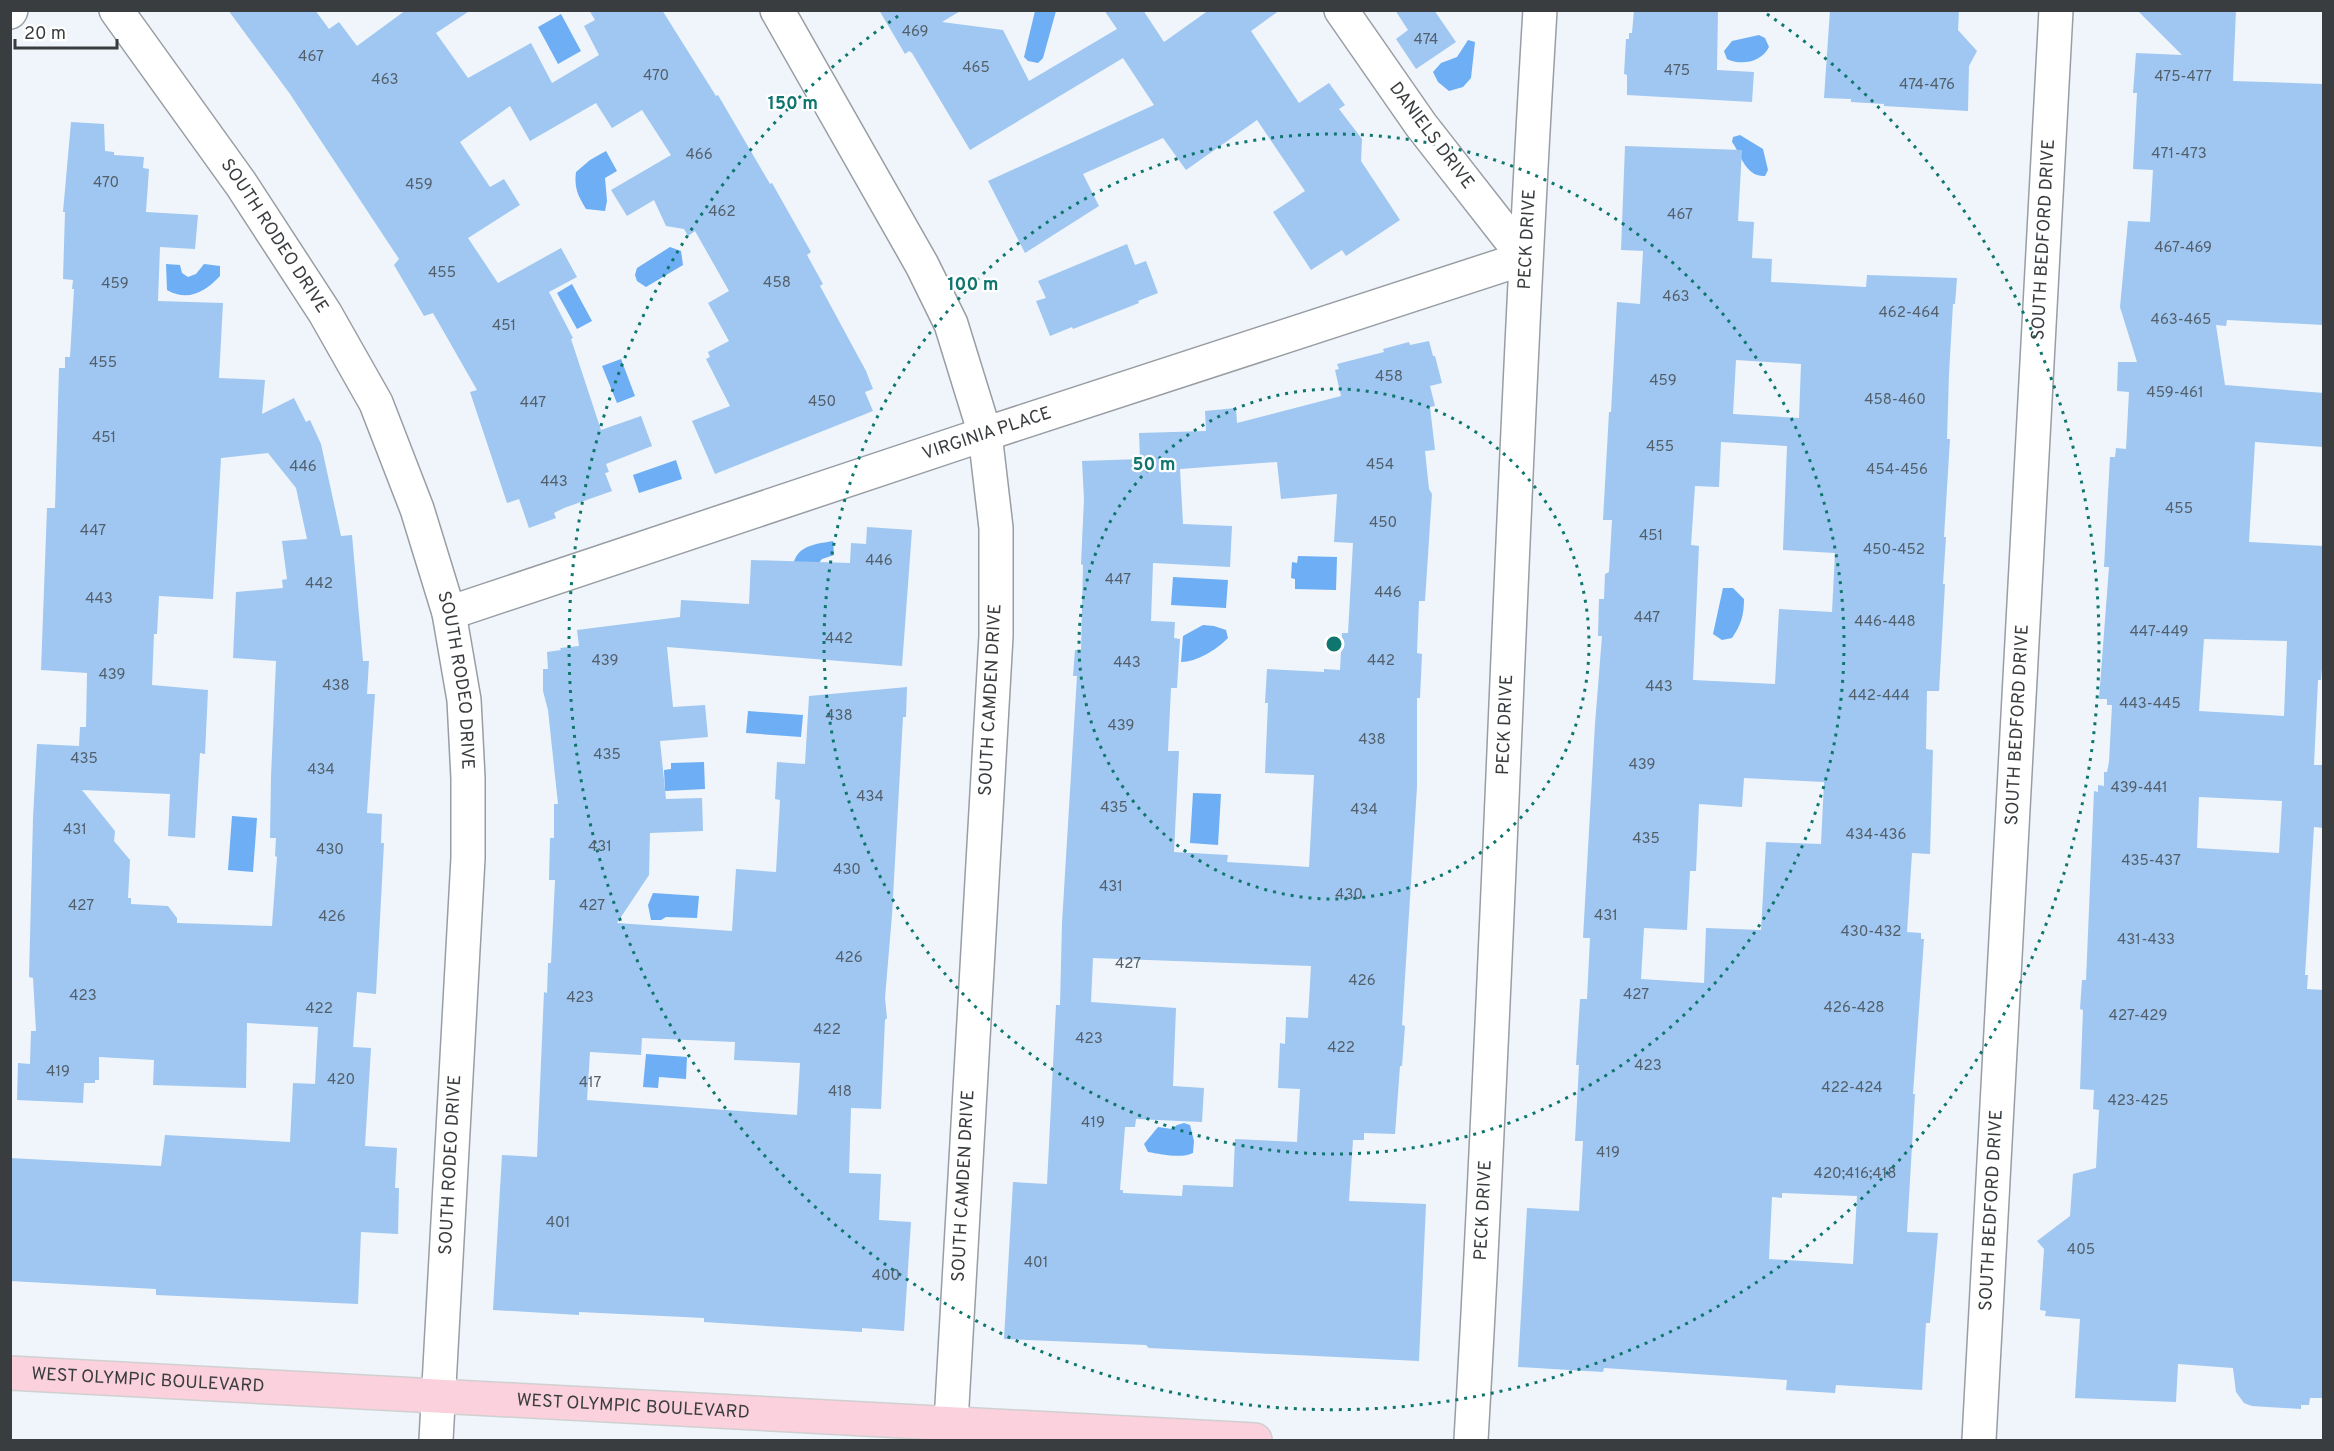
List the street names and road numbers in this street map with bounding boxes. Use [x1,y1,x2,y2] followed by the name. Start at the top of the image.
[1383,78,1479,194] street label: DANIELS DRIVE
[2027,139,2061,341] street label: SOUTH BEDFORD DRIVE
[215,154,333,318] street label: SOUTH RODEO DRIVE
[1513,188,1541,290] street label: PECK DRIVE
[919,402,1054,466] street label: VIRGINIA PLACE
[431,588,479,770] street label: SOUTH RODEO DRIVE
[974,603,1008,797] street label: SOUTH CAMDEN DRIVE
[2001,624,2034,826] street label: SOUTH BEDFORD DRIVE
[1492,674,1519,776] street label: PECK DRIVE
[435,1074,467,1256] street label: SOUTH RODEO DRIVE
[947,1089,981,1283] street label: SOUTH CAMDEN DRIVE
[1974,1109,2008,1311] street label: SOUTH BEDFORD DRIVE
[1469,1160,1497,1261] street label: PECK DRIVE
[31,1363,265,1398] street label: WEST OLYMPIC BOULEVARD
[516,1389,750,1424] street label: WEST OLYMPIC BOULEVARD

